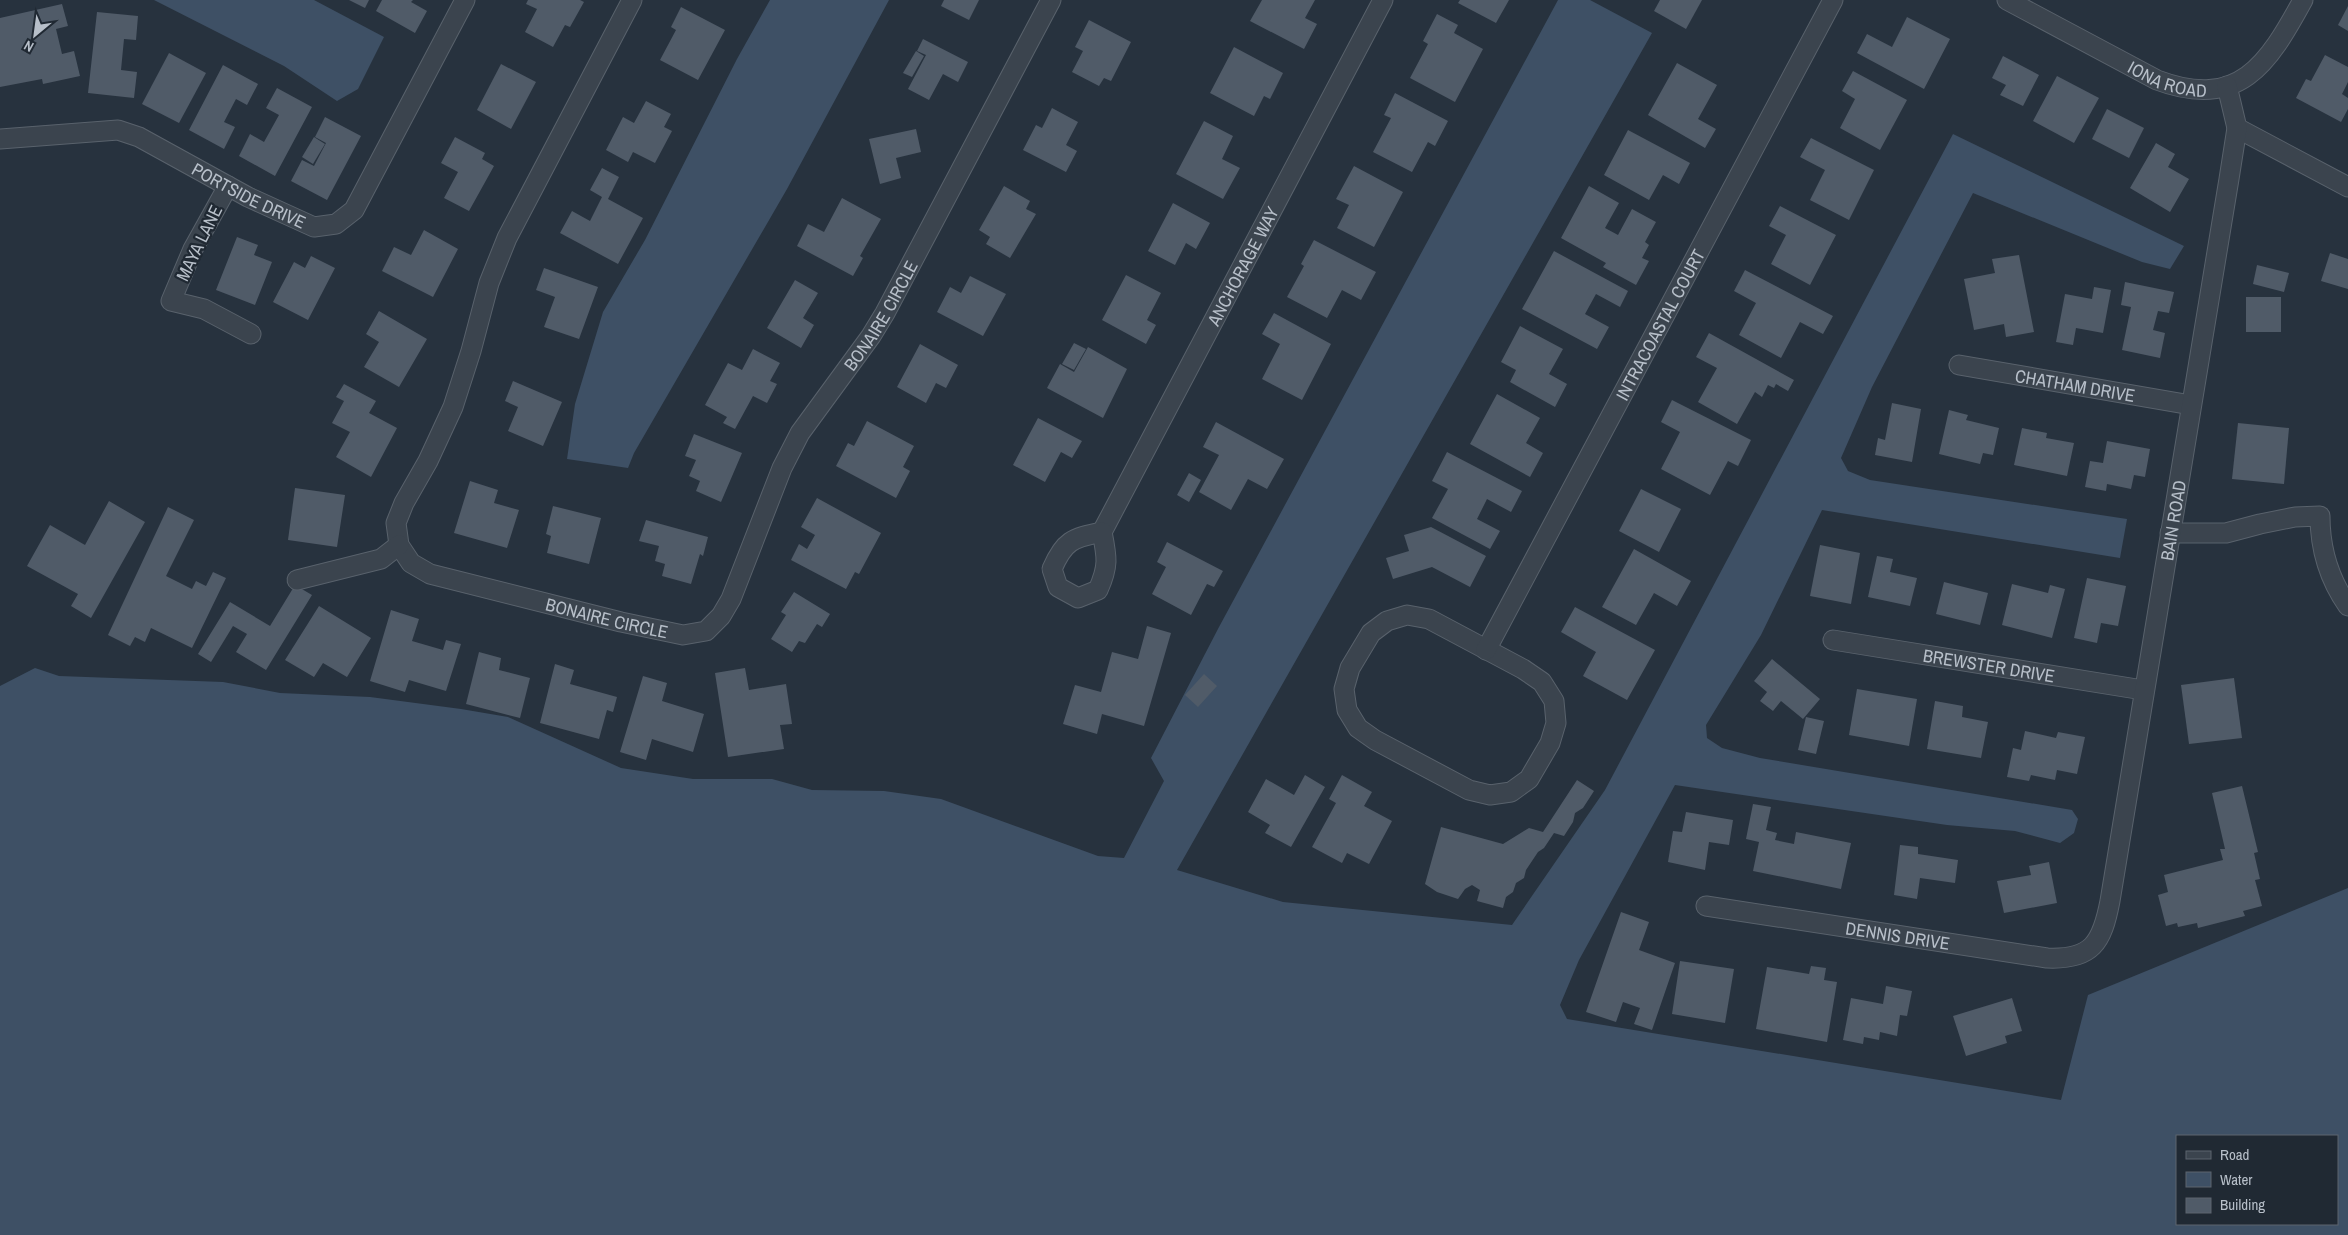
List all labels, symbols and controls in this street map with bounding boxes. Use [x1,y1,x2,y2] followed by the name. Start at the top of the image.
[10,10,60,60] north arrow
[21,36,37,56] text: N
[2124,54,2207,102] street label: IONA ROAD
[188,156,310,234] street label: PORTSIDE DRIVE
[170,201,228,285] street label: MAYA LANE
[1200,202,1284,331] street label: ANCHORAGE WAY
[1609,244,1710,404] street label: INTRACOASTAL COURT
[837,256,923,375] street label: BONAIRE CIRCLE
[2013,362,2137,408] street label: CHATHAM DRIVE
[2154,478,2192,562] street label: BAIN ROAD
[543,591,670,644] street label: BONAIRE CIRCLE
[1921,642,2057,688] street label: BREWSTER DRIVE
[1844,915,1952,956] street label: DENNIS DRIVE
[2176,1135,2338,1225] legend
[2220,1144,2249,1165] text: Road
[2220,1169,2252,1190] text: Water
[2220,1194,2265,1215] text: Building

